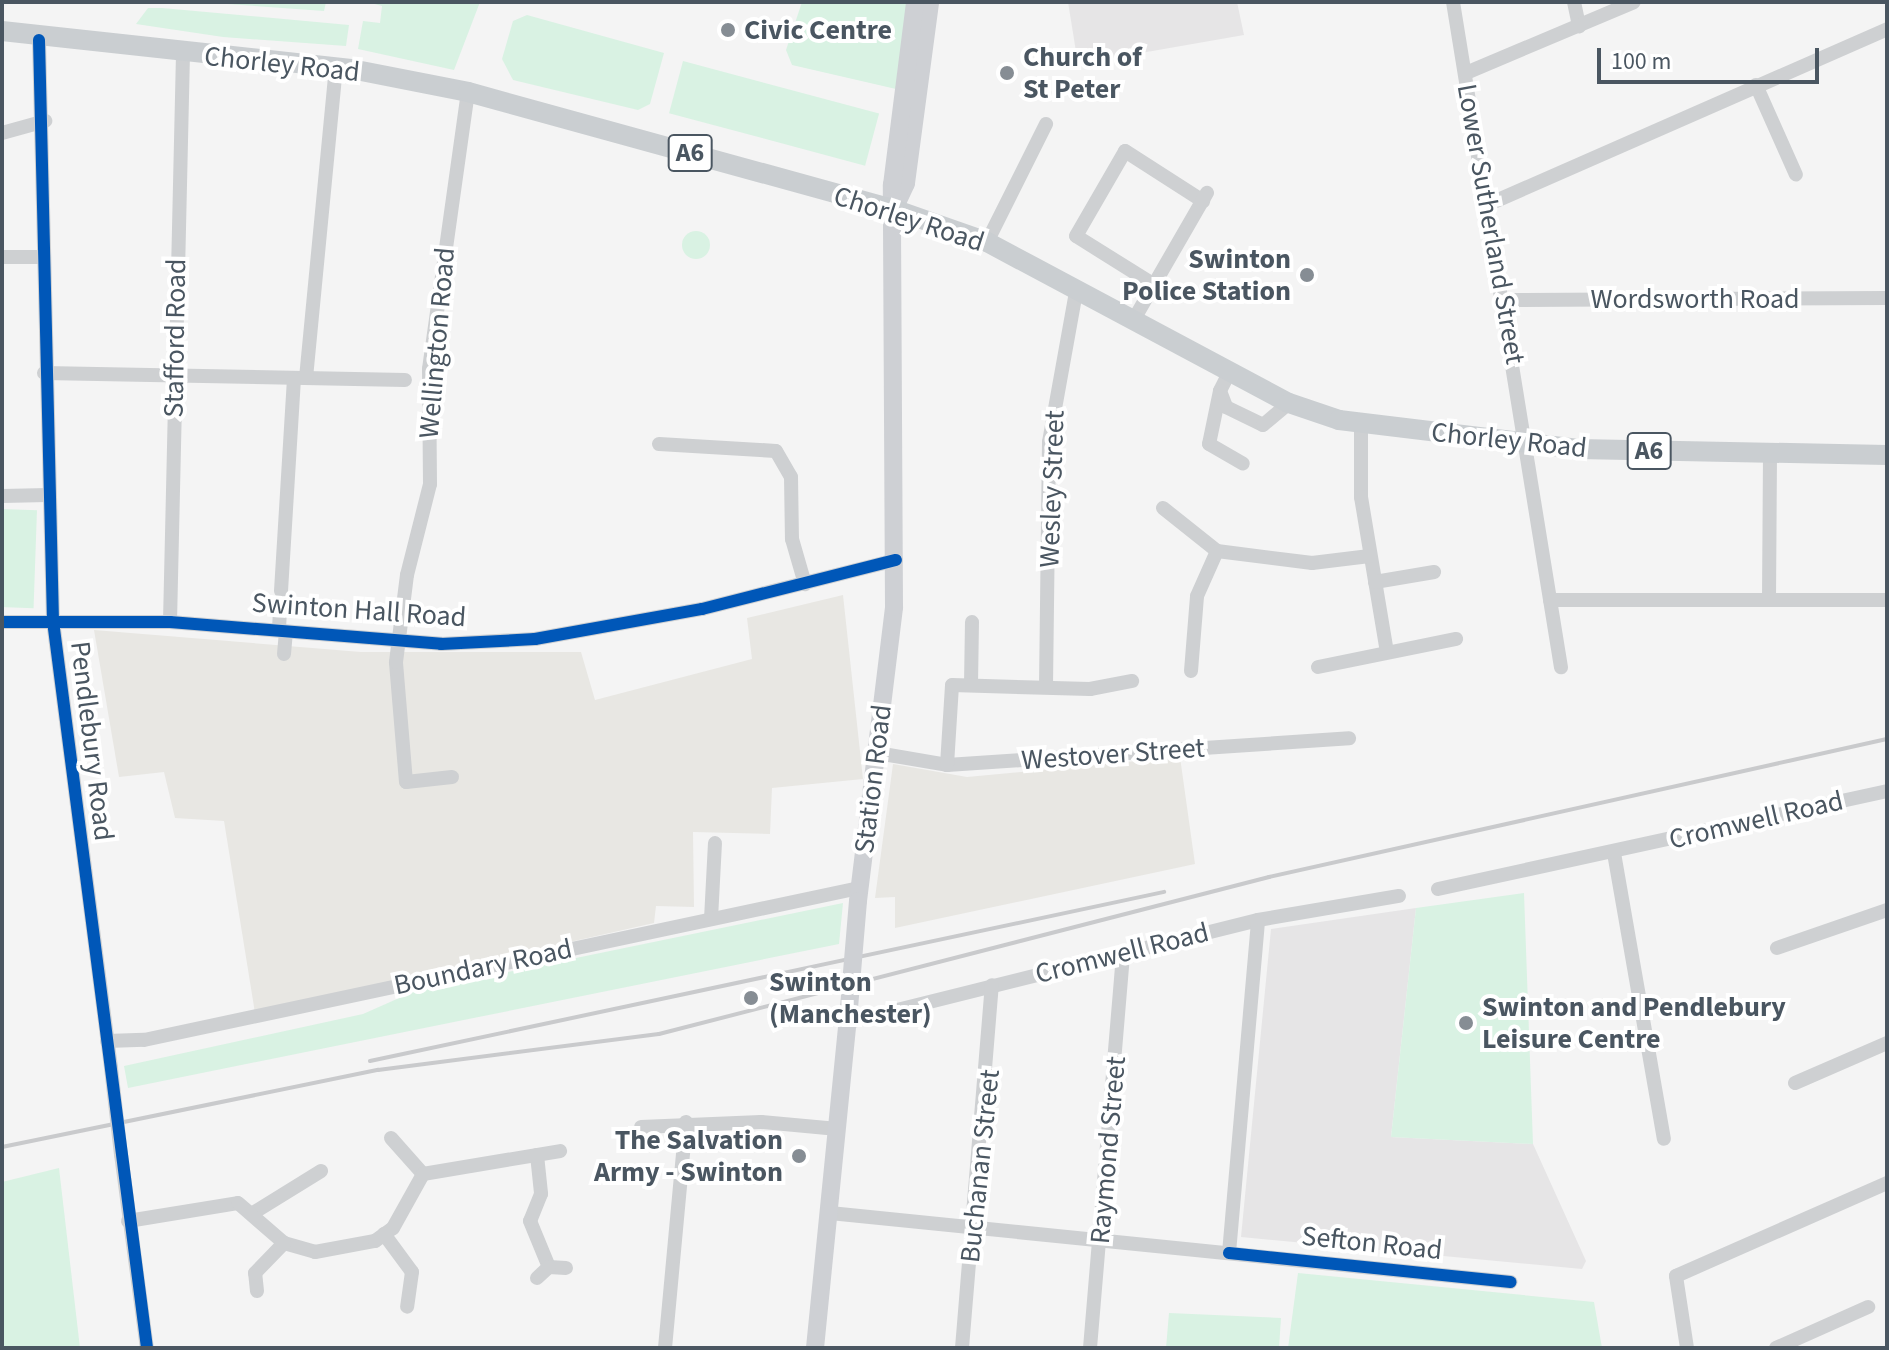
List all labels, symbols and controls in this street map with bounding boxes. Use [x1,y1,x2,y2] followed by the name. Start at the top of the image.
[744,13,892,47] place label: Civic Centre
[719,21,737,39] marker: Civic Centre
[1601,32,1823,82] scale bar
[203,39,361,89] street label: Chorley Road
[1023,40,1142,106] place label: Church of St Peter
[1611,44,1671,79] text: 100 m
[998,64,1016,82] marker: Church of St Peter
[1450,81,1532,367] street label: Lower Sutherland Street
[666,131,714,175] road number: A6
[830,179,988,259] street label: Chorley Road
[1122,242,1291,308] place label: Swinton Police Station
[412,246,462,440] street label: Wellington Road
[157,258,193,418] street label: Stafford Road
[1298,266,1316,284] marker: Swinton Police Station
[1590,282,1800,316] street label: Wordsworth Road
[1032,410,1072,568] street label: Wesley Street
[1430,415,1588,465] street label: Chorley Road
[1625,429,1673,473] road number: A6
[251,586,467,634] street label: Swinton Hall Road
[63,639,121,843] street label: Pendlebury Road
[847,703,899,855] street label: Station Road
[1020,731,1206,777] street label: Westover Street
[1666,784,1846,856] street label: Cromwell Road
[1032,915,1212,991] street label: Cromwell Road
[391,932,575,1002] street label: Boundary Road
[769,965,932,1031] place label: Swinton (Manchester)
[740,987,762,1009] marker: Swinton (Manchester)
[1482,990,1786,1056] place label: Swinton and Pendlebury Leisure Centre
[1457,1014,1475,1032] marker: Swinton and Pendlebury Leisure Centre
[1083,1055,1133,1245] street label: Raymond Street
[953,1068,1007,1264] street label: Buchanan Street
[594,1123,783,1189] place label: The Salvation Army - Swinton
[790,1147,808,1165] marker: The Salvation Army - Swinton
[1300,1219,1444,1267] street label: Sefton Road

